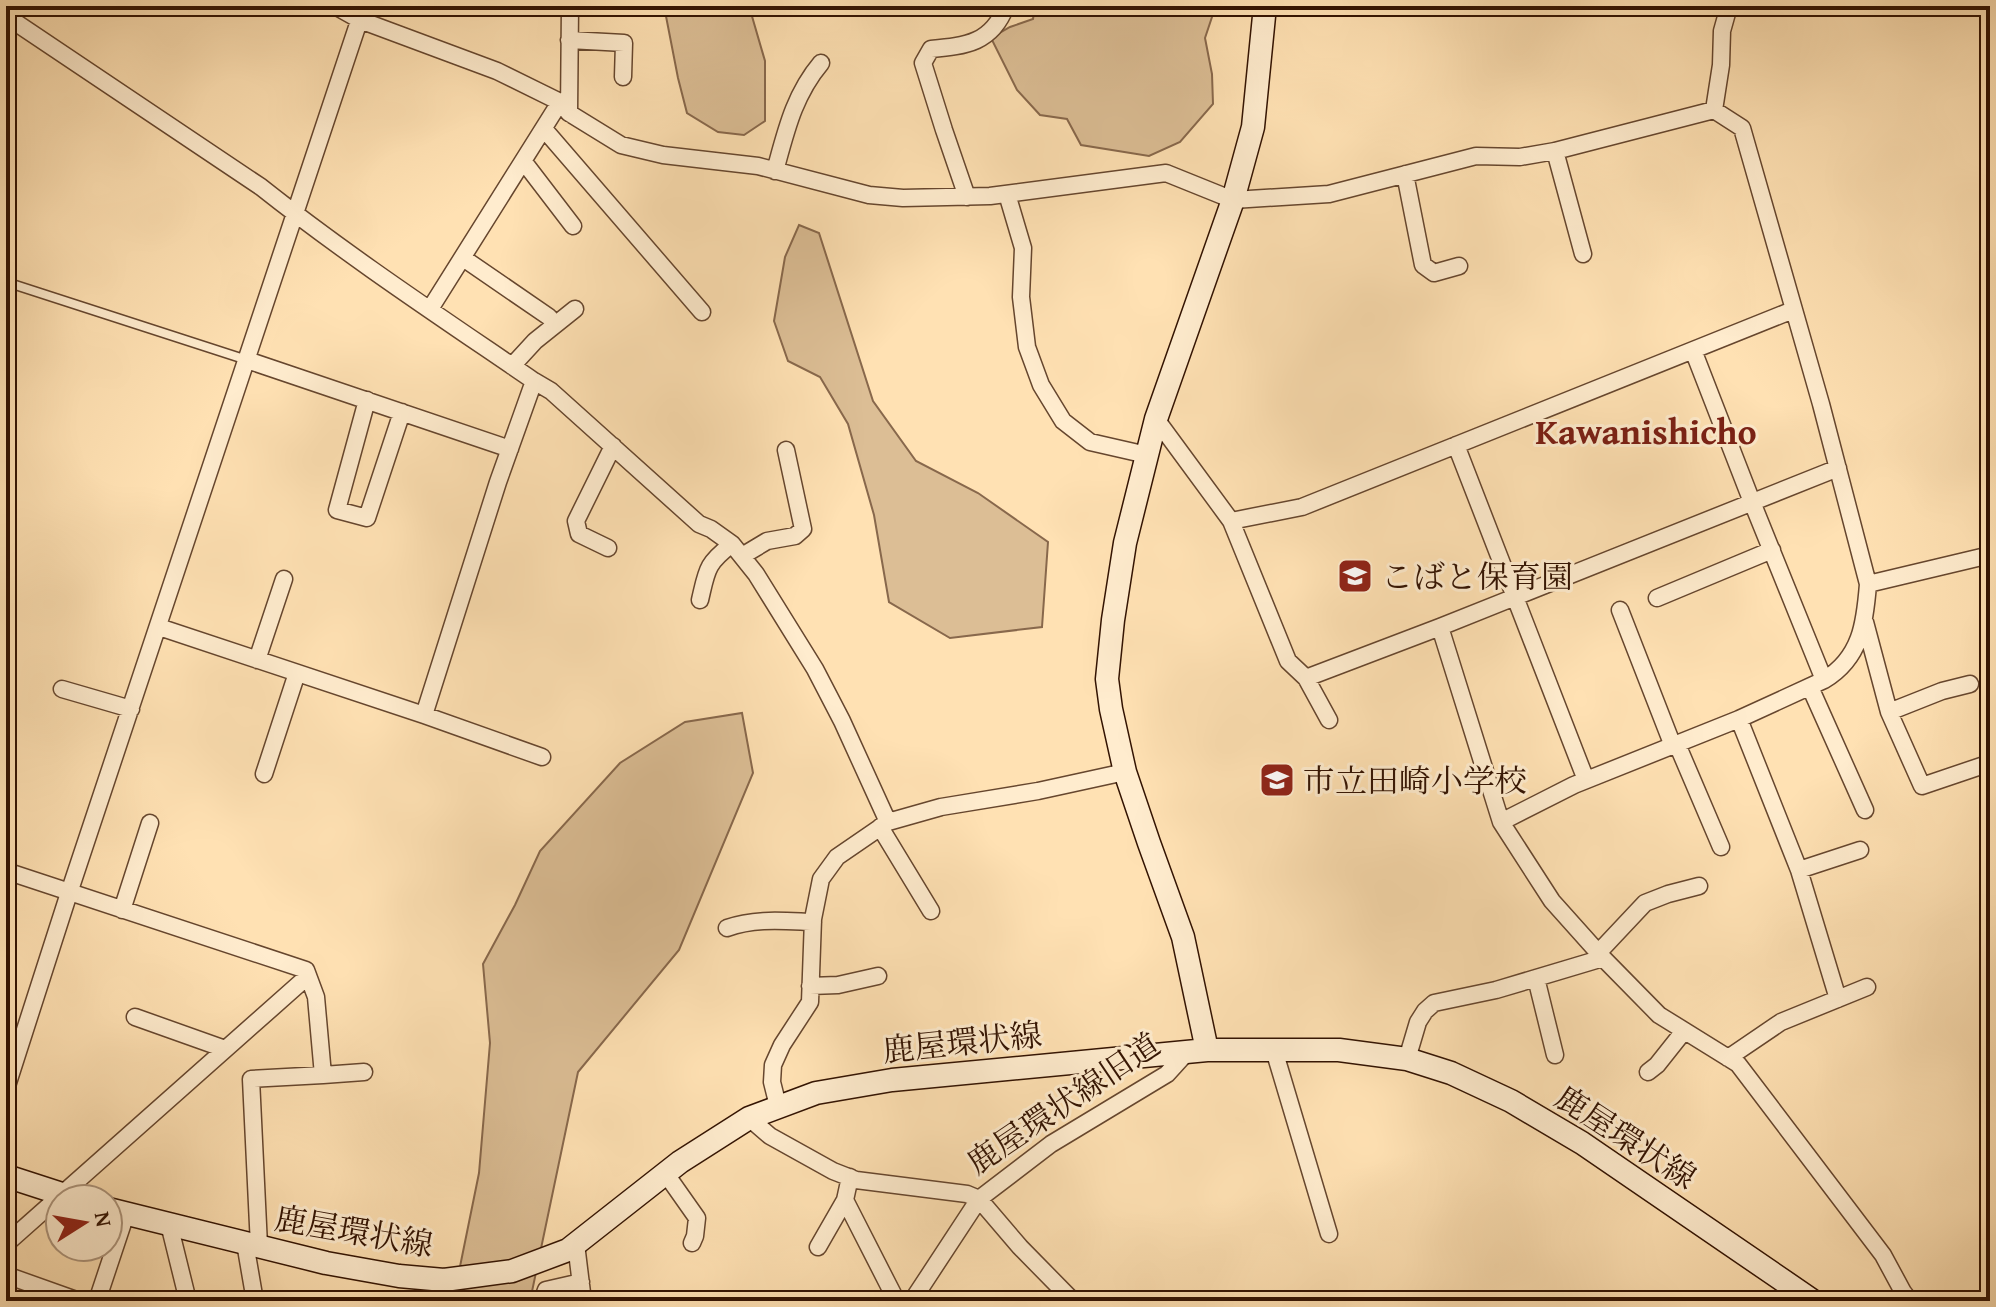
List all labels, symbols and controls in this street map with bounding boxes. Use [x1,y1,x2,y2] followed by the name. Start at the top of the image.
[1535,404,1757,457] district label: Kawanishicho
[1381,553,1573,600] place label: こばと保育園
[1336,557,1374,595] school or university icon: こばと保育園
[1303,757,1527,804] place label: 市立田崎小学校
[1258,761,1296,799] school or university icon: 市立田崎小学校
[880,1010,1044,1074] street label: 鹿屋環状線
[957,1021,1169,1185] street label: 鹿屋環状線旧道
[1546,1074,1706,1200] street label: 鹿屋環状線
[44,1183,124,1263] north arrow
[271,1194,437,1268] street label: 鹿屋環状線
[87,1209,121,1230] text: N

